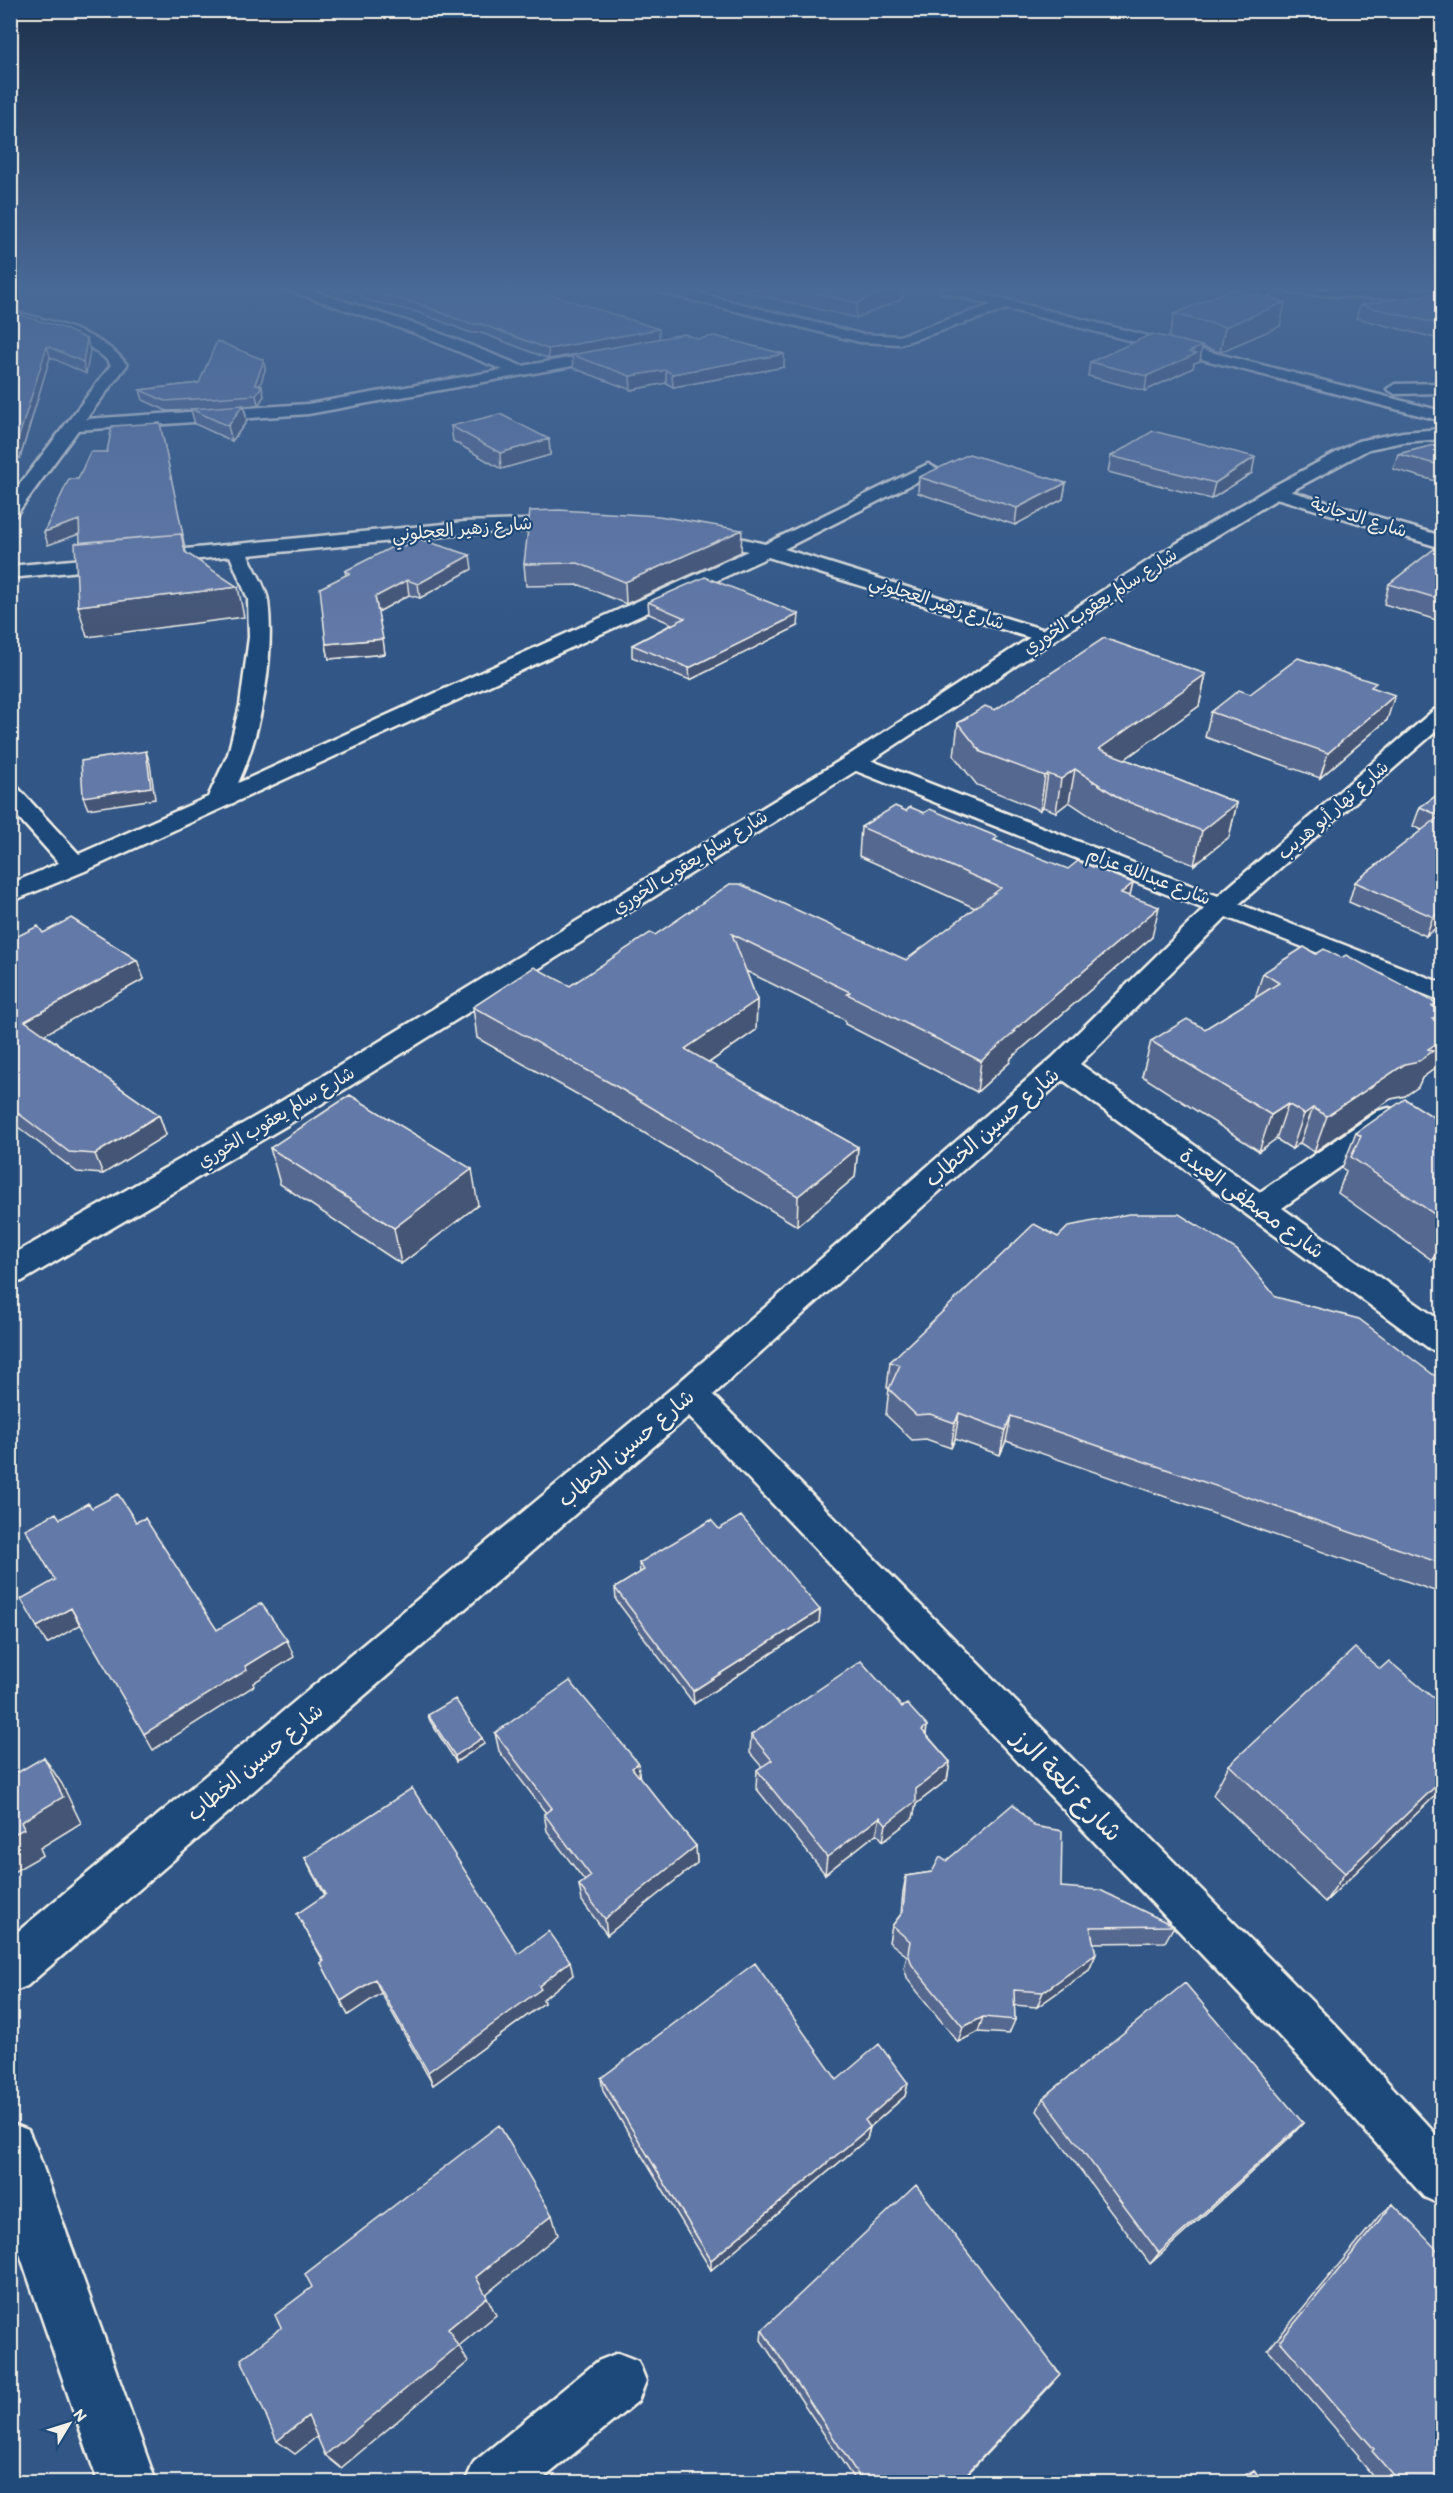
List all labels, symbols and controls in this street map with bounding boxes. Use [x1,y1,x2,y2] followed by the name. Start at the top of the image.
[1308,492,1410,543] street label: شارع الدجانية
[391,512,533,551] street label: شارع زهير العجلوني
[1019,543,1183,662] street label: شارع سالم يعقوب الخوري
[865,570,1007,639] street label: شارع زهير العجلوني
[1273,756,1394,865] street label: شارع نهار أبو هديب
[608,805,773,921] street label: شارع سالم يعقوب الخوري
[1083,842,1214,912] street label: شارع عبدالله عزام
[194,1061,360,1175] street label: شارع سالم يعقوب الخوري
[919,1061,1066,1194] street label: شارع حسين الخطاب
[1173,1142,1330,1266] street label: شارع مصطفى العيدة
[552,1383,701,1514] street label: شارع حسين الخطاب
[181,1697,330,1828] street label: شارع حسين الخطاب
[1003,1720,1130,1849] street label: شارع تلعة الرز
[39,2394,99,2454] north arrow
[70,2405,91,2425] text: N

